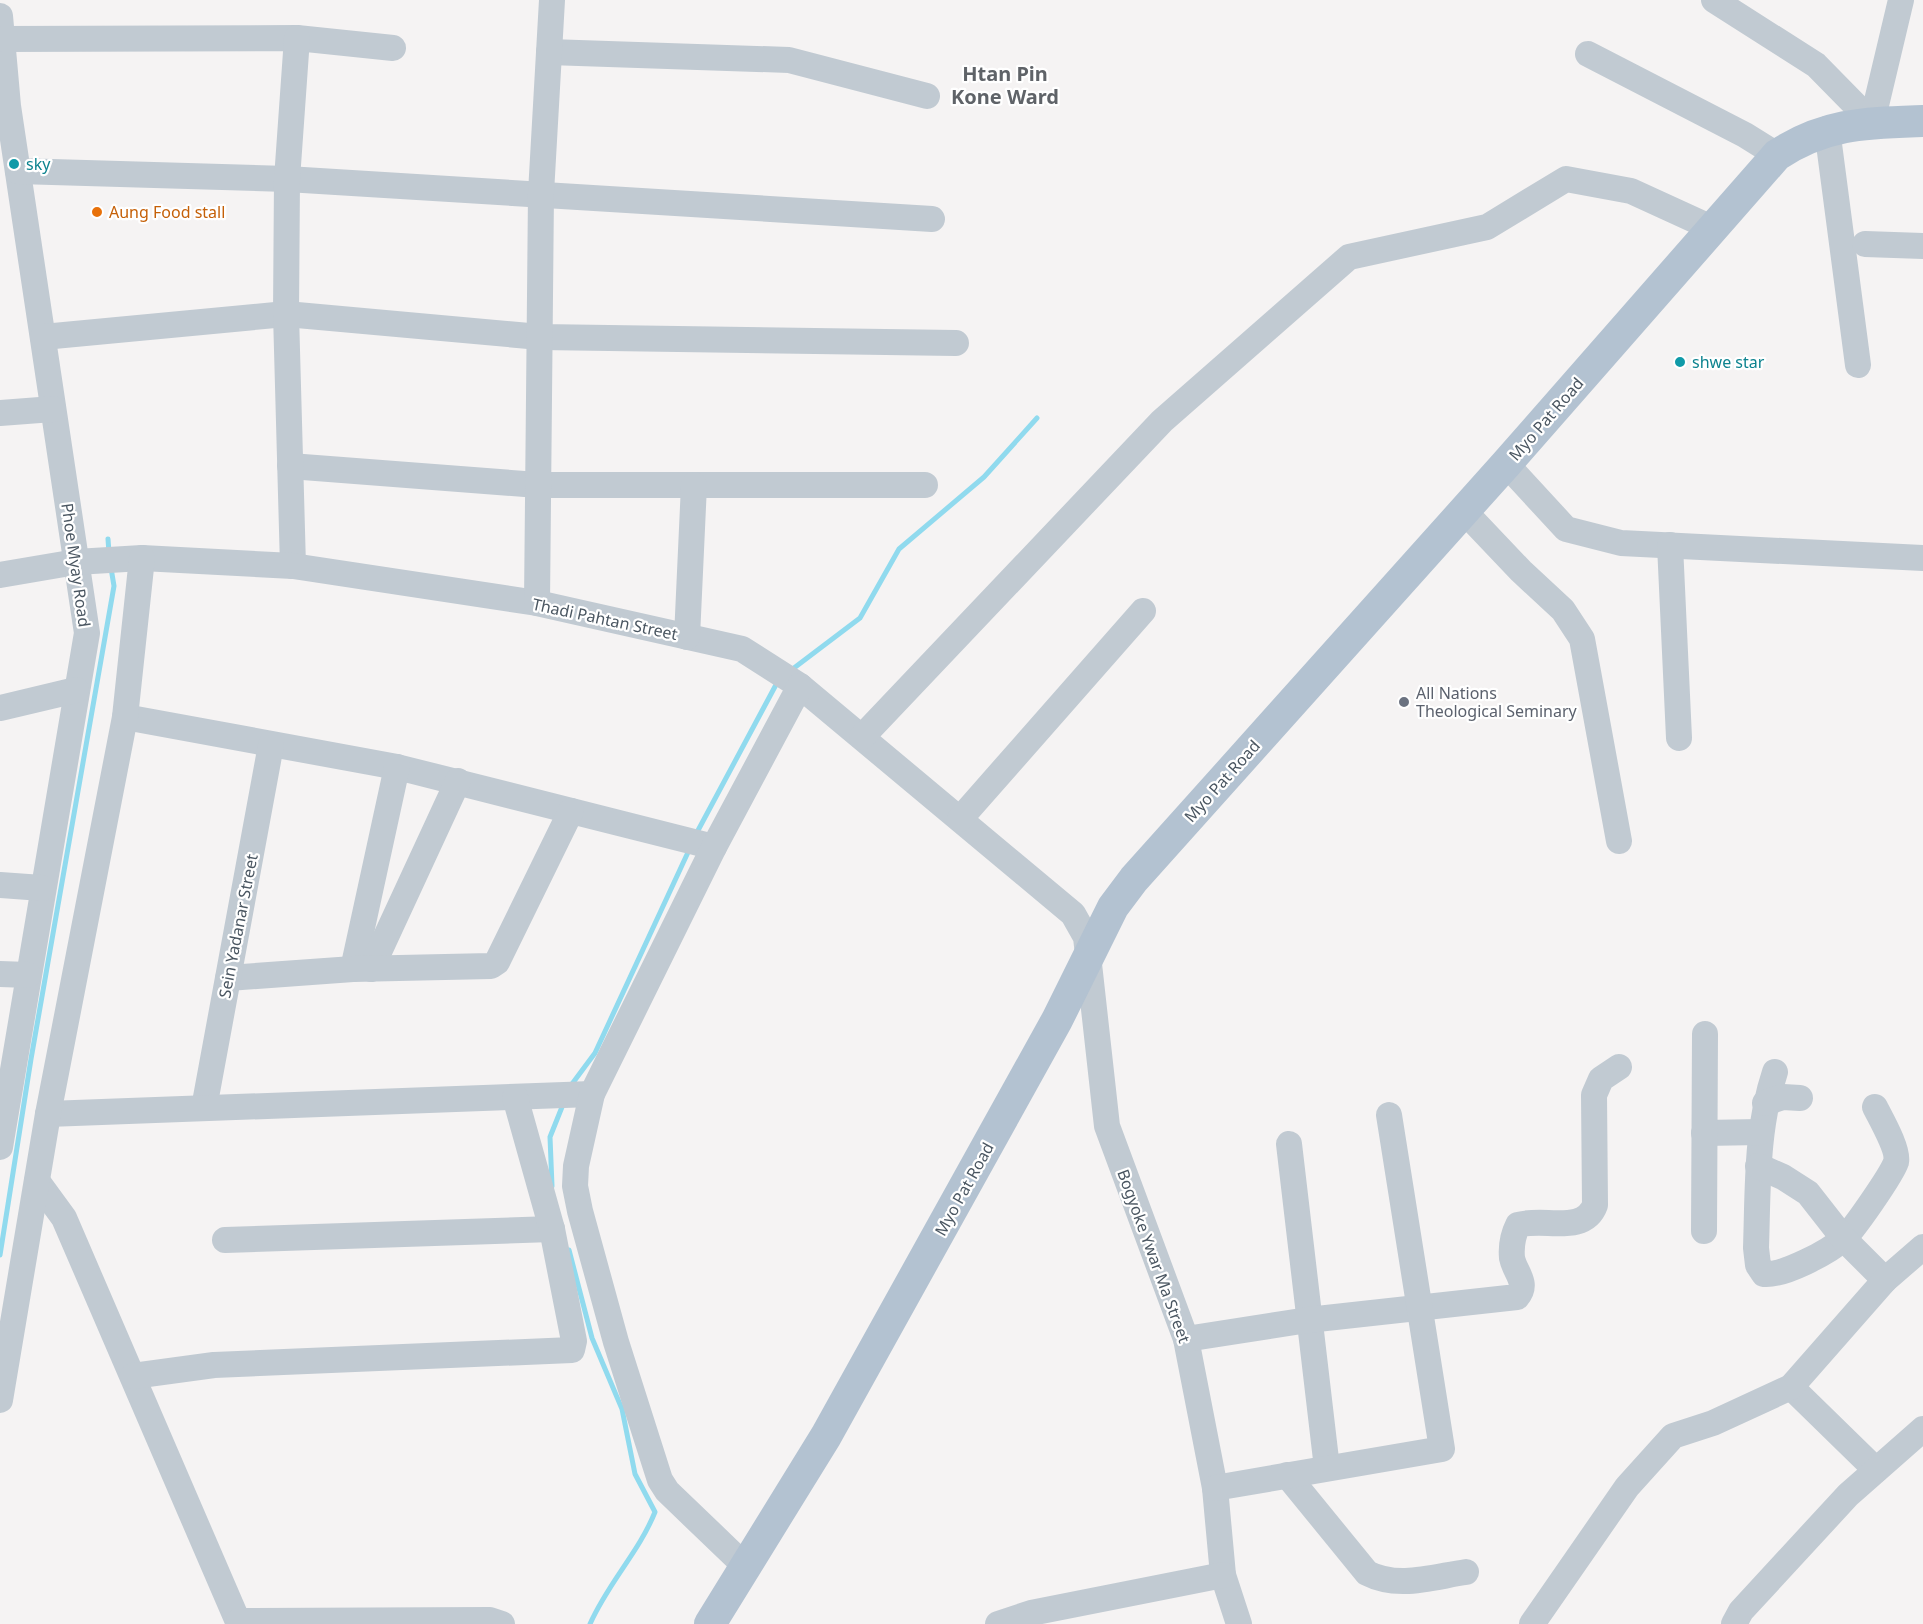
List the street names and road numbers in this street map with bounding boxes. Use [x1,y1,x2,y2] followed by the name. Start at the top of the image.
[1504,373,1588,465] street label: Myo Pat Road
[56,502,96,628] street label: Phoe Myay Road
[530,593,680,645] street label: Thadi Pahtan Street
[1179,735,1265,827] street label: Myo Pat Road
[213,852,263,1000] street label: Sein Yadanar Street
[929,1138,999,1240] street label: Myo Pat Road
[1112,1166,1196,1346] street label: Bogyoke Ywar Ma Street

